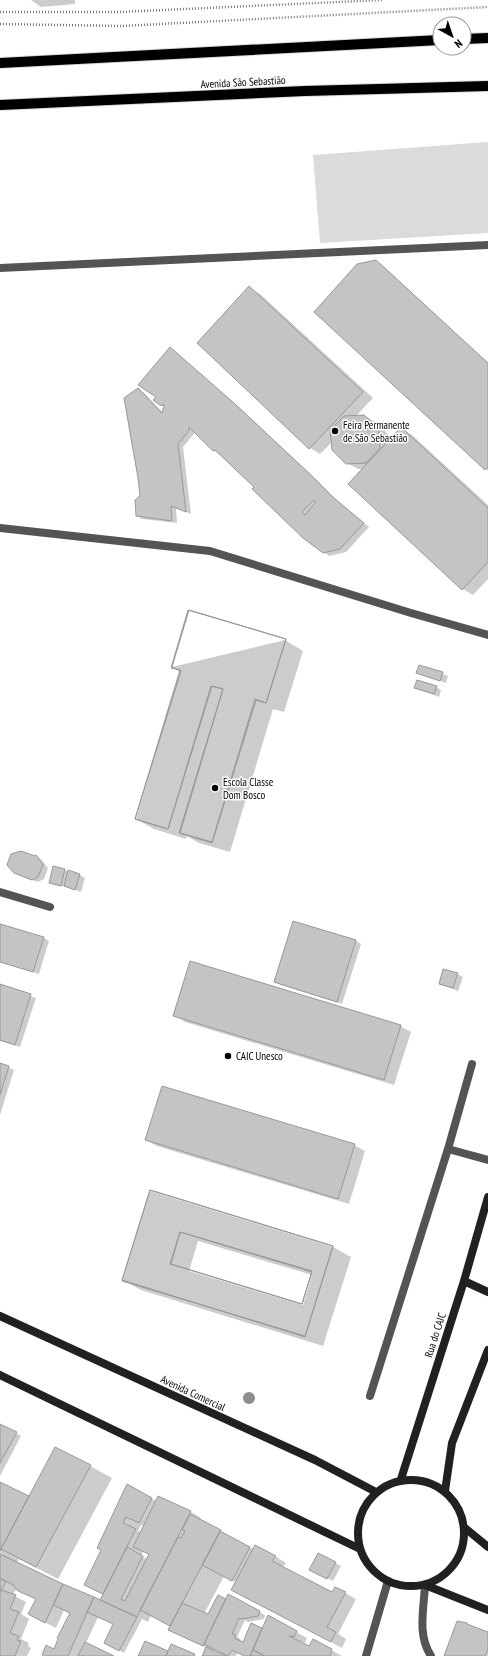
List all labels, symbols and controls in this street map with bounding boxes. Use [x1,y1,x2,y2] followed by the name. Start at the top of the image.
[432,16,472,56] north arrow
[452,36,465,51] text: N
[200,73,286,91] street label: Avenida São Sebastião
[343,418,410,445] place label: Feira Permanente de São Sebastião
[330,426,340,436] marker: Feira Permanente de São Sebastião
[223,775,274,802] place label: Escola Classe Dom Bosco
[210,783,220,793] marker: Escola Classe Dom Bosco
[236,1049,283,1063] place label: CAIC Unesco
[223,1051,233,1061] marker: CAIC Unesco
[421,1311,449,1359] street label: Rua do CAIC
[158,1372,228,1414] street label: Avenida Comercial

